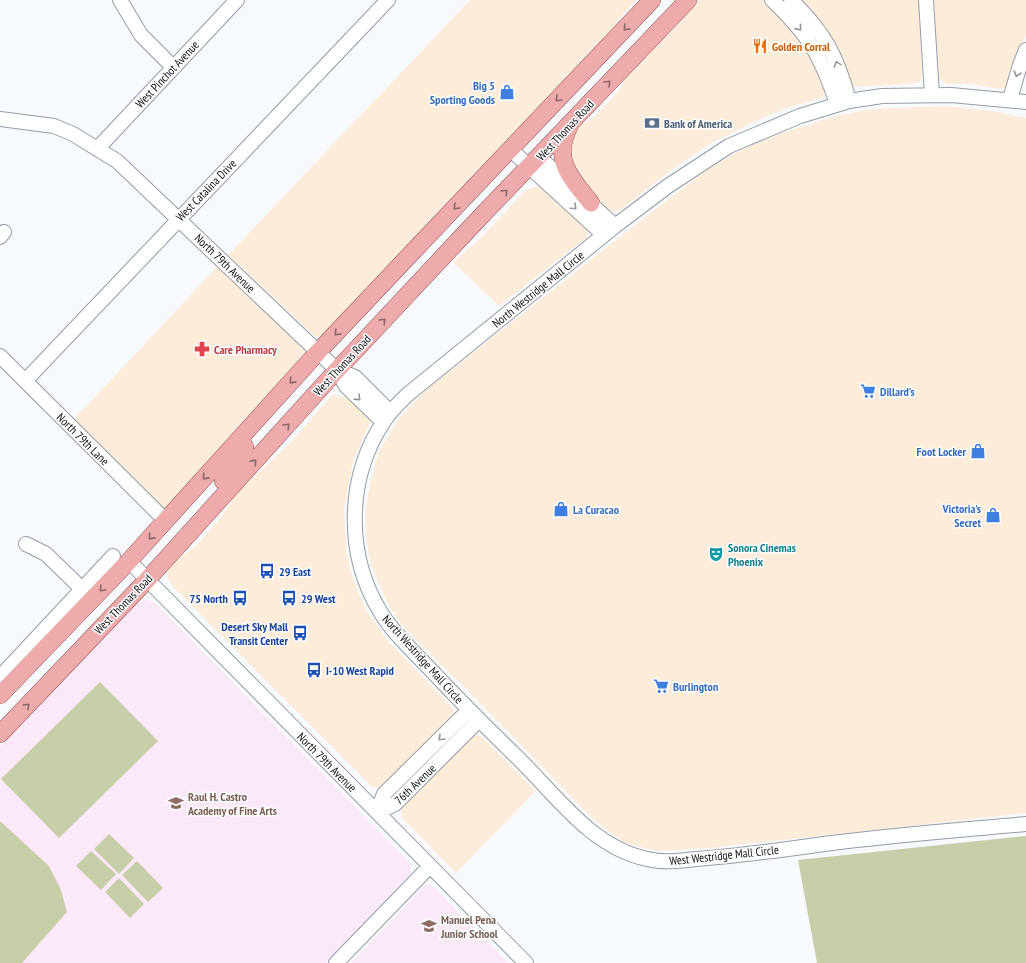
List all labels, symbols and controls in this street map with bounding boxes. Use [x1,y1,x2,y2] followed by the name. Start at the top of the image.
[623,23,630,31] one-way arrow
[795,23,802,30] one-way arrow
[132,37,202,111] street label: West Pinchot Avenue
[751,37,769,55] restaurant icon: Golden Corral
[772,39,830,54] place label: Golden Corral
[834,61,842,68] one-way arrow
[1013,71,1022,78] one-way arrow
[430,78,495,107] place label: Big 5 Sporting Goods
[604,80,611,88] one-way arrow
[498,83,516,101] shop icon: Big 5 Sporting Goods
[555,94,563,102] one-way arrow
[533,96,597,164] street label: West Thomas Road
[643,114,661,132] bank icon: Bank of America
[664,116,732,131] place label: Bank of America
[173,156,239,224] street label: West Catalina Drive
[500,189,508,197] one-way arrow
[453,202,461,210] one-way arrow
[569,203,577,210] one-way arrow
[192,230,258,296] street label: North 79th Avenue
[489,247,587,331] street label: North Westridge Mall Circle
[379,319,386,326] one-way arrow
[334,328,341,336] one-way arrow
[310,331,374,399] street label: West Thomas Road
[193,340,211,358] pharmacy icon: Care Pharmacy
[214,342,277,357] place label: Care Pharmacy
[290,376,297,384] one-way arrow
[859,382,877,400] supermarket icon: Dillard's
[880,384,915,399] place label: Dillard's
[353,393,361,400] one-way arrow
[54,410,112,468] street label: North 79th Lane
[282,423,289,431] one-way arrow
[969,442,987,460] shop icon: Foot Locker
[917,444,966,459] place label: Foot Locker
[249,459,256,466] one-way arrow
[203,473,210,480] one-way arrow
[552,500,570,518] shop icon: La Curacao
[941,501,982,530] place label: Victoria's Secret
[573,502,620,517] place label: La Curacao
[984,506,1002,524] shop icon: Victoria's Secret
[149,532,156,540] one-way arrow
[728,540,796,569] place label: Sonora Cinemas Phoenix
[707,545,725,563] theatre icon: Sonora Cinemas Phoenix
[258,562,276,580] bus stop icon: 29 East
[279,564,311,579] place label: 29 East
[91,571,155,637] street label: West Thomas Road
[99,584,107,592] one-way arrow
[231,589,249,607] bus stop icon: 75 North
[280,589,298,607] bus stop icon: 29 West
[190,591,228,606] place label: 75 North
[301,591,336,606] place label: 29 West
[379,612,467,706] street label: North Westridge Mall Circle
[221,619,288,648] place label: Desert Sky Mall Transit Center
[291,624,309,642] bus stop icon: Desert Sky Mall Transit Center
[305,661,323,679] bus stop icon: I-10 West Rapid
[326,663,394,678] place label: I-10 West Rapid
[652,677,670,695] supermarket icon: Burlington
[673,679,718,694] place label: Burlington
[22,703,30,711] one-way arrow
[294,729,360,795] street label: North 79th Avenue
[438,733,446,741] one-way arrow
[391,761,439,807] street label: 76th Avenue
[187,789,277,818] place label: Raul H. Castro Academy of Fine Arts
[167,794,185,812] school or university icon: Raul H. Castro Academy of Fine Arts
[669,842,780,868] street label: West Westridge Mall Circle
[440,912,498,941] place label: Manuel Pena Junior School
[420,917,438,935] school or university icon: Manuel Pena Junior School

